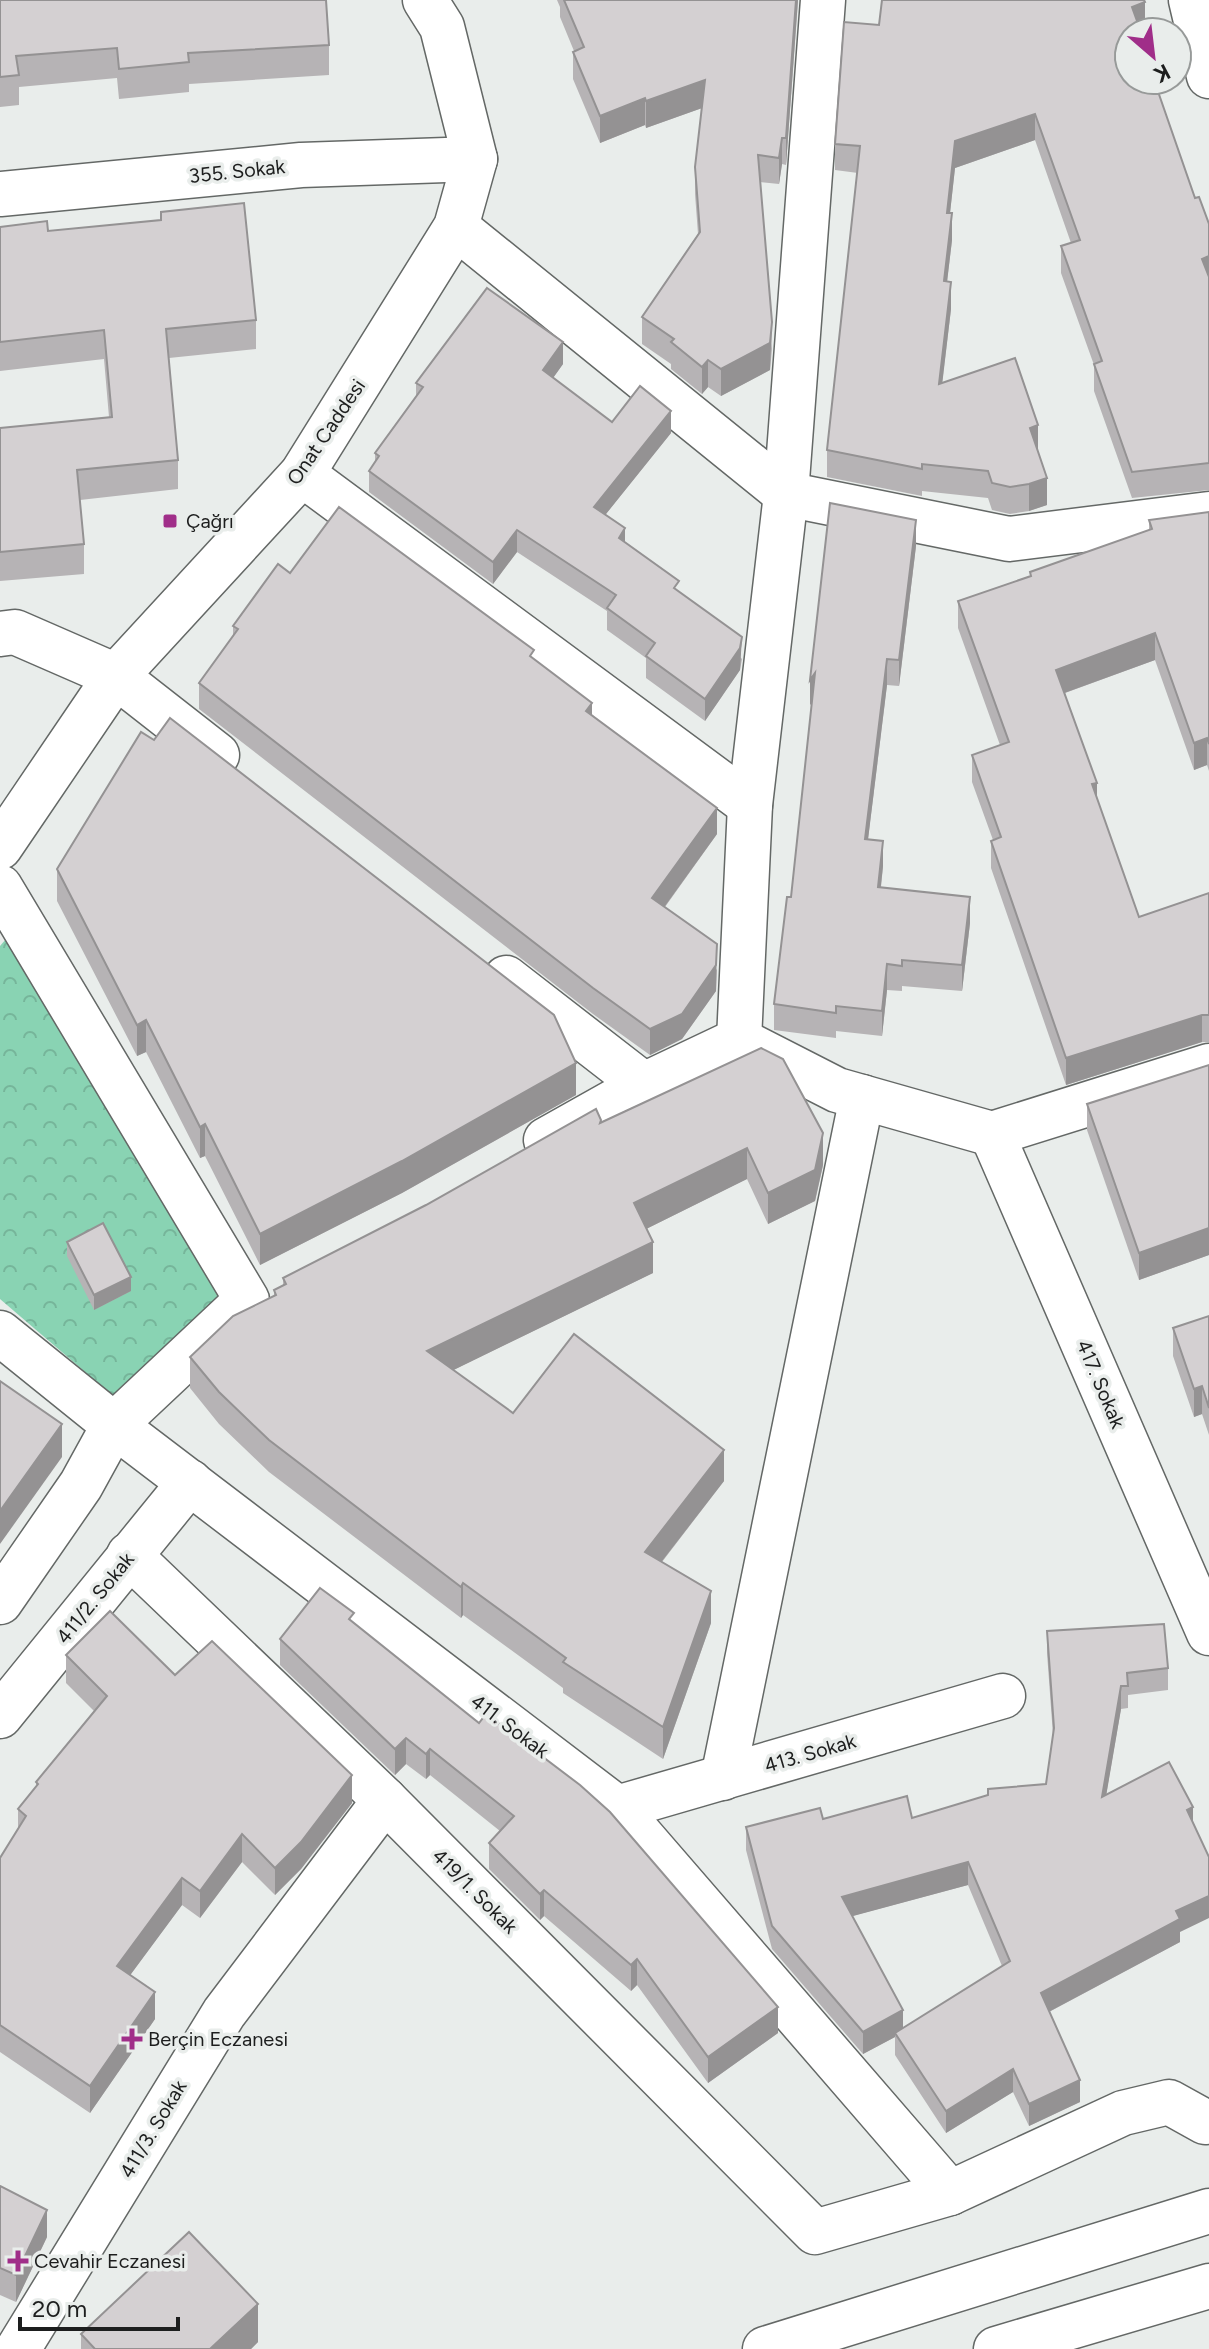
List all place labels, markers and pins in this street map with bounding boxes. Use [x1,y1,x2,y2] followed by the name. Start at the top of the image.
[186,509,234,533] place label: Çağrı
[161,512,179,530] marker: Çağrı
[148,2027,288,2051] place label: Berçin Eczanesi
[123,2030,141,2048] marker: Berçin Eczanesi
[34,2249,186,2273] place label: Cevahir Eczanesi
[9,2252,27,2270] marker: Cevahir Eczanesi

